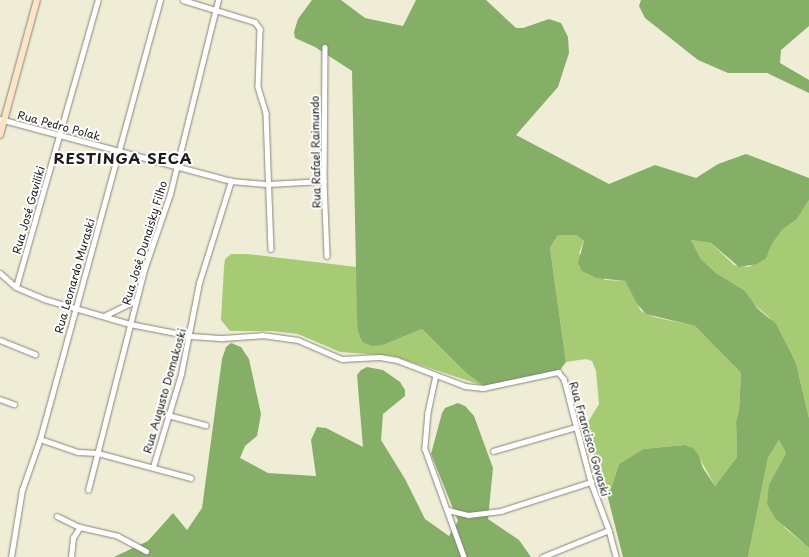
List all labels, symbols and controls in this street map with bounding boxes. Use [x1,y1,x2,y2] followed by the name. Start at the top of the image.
[308,95,324,209] street label: Rua Rafael Raimundo
[15,108,103,144] street label: Rua Pedro Polak
[53,149,193,167] district label: RESTINGA SECA
[10,164,48,256] street label: Rua José Gaviliki
[120,179,170,307] street label: Rua José Dunaisky Filho
[52,217,98,335] street label: Rua Leonardo Muraski
[141,326,189,456] street label: Rua Augusto Domakoski
[566,379,612,499] street label: Rua Francisco Govaski

